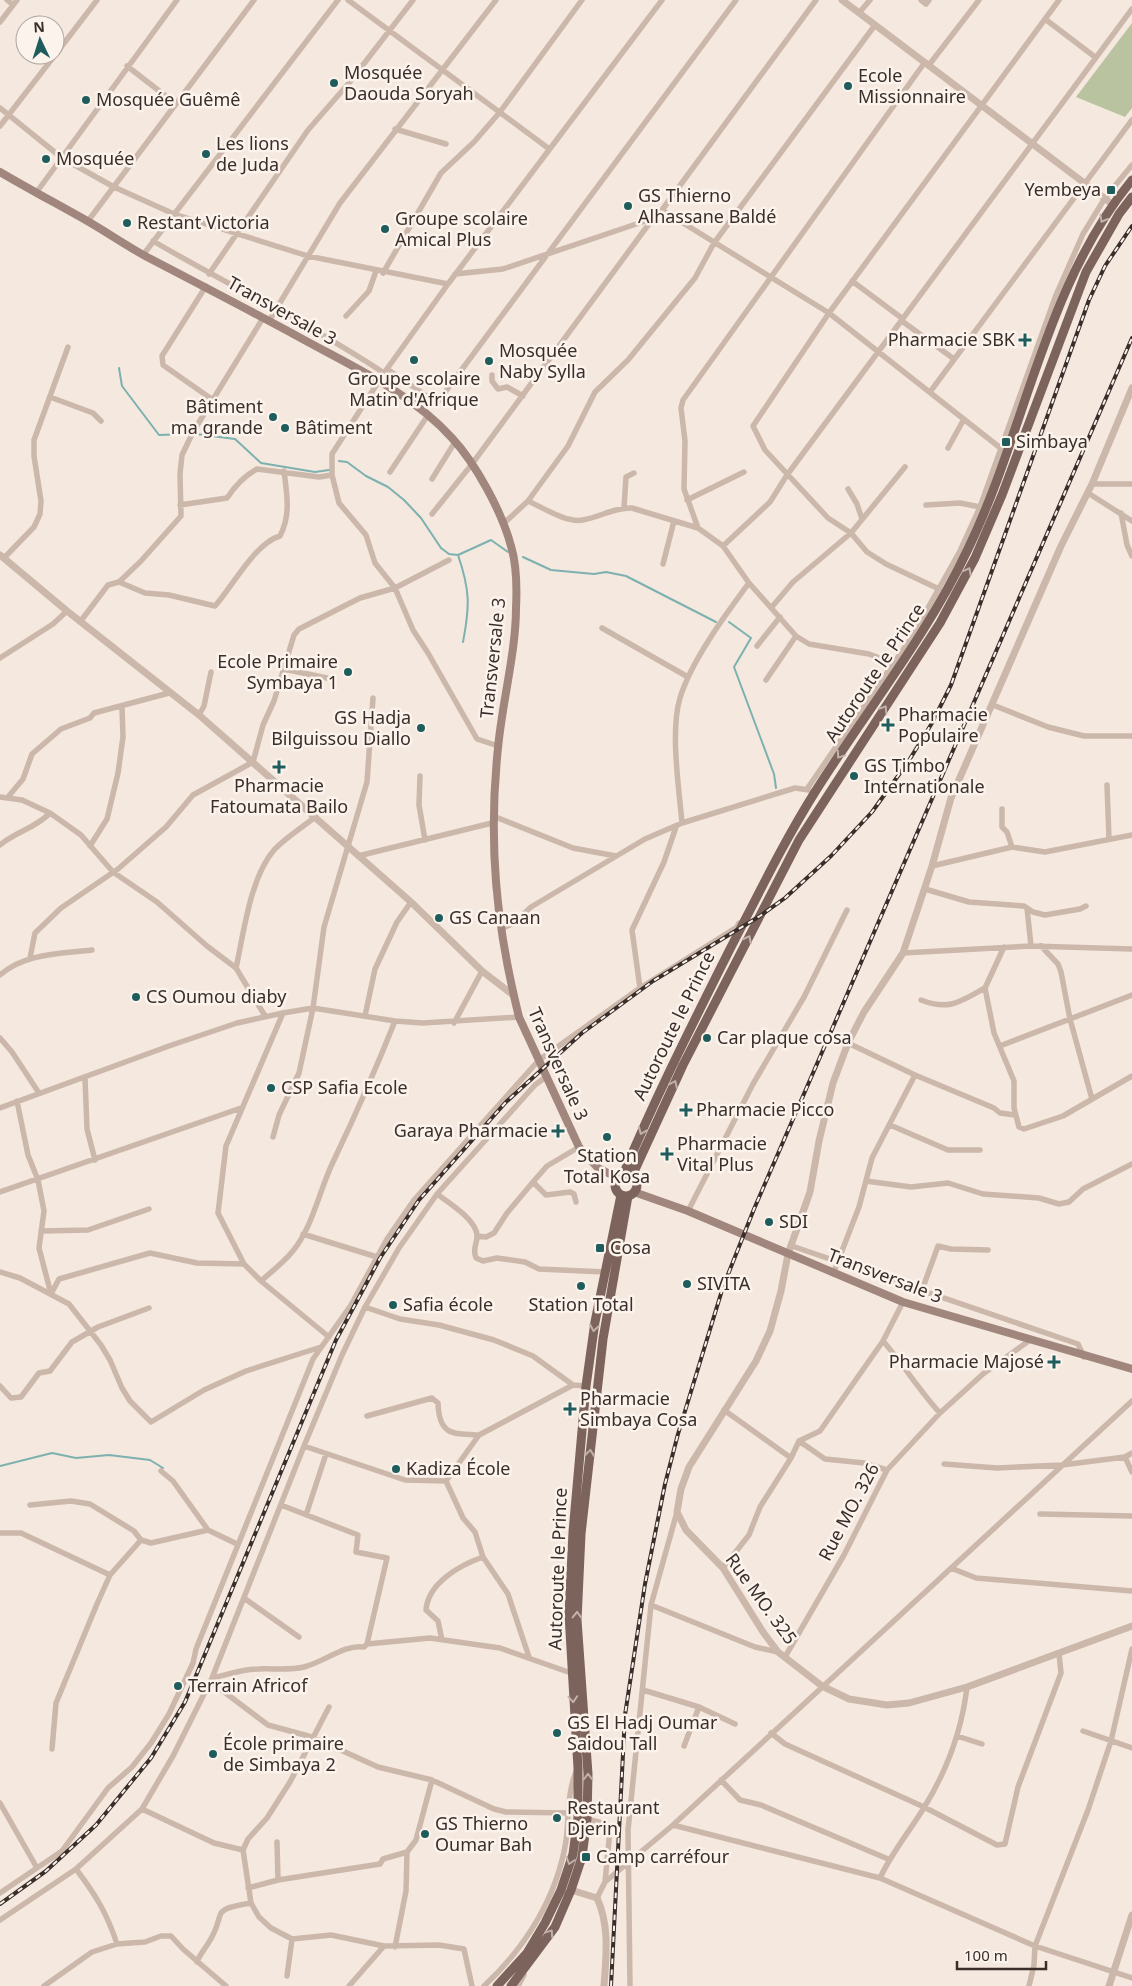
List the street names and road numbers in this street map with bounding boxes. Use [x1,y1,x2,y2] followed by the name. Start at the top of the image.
[224,270,341,350] street label: Transversale 3
[474,596,510,719] street label: Transversale 3
[819,598,930,747] street label: Autoroute le Prince
[627,947,720,1104] street label: Autoroute le Prince
[523,1003,595,1124] street label: Transversale 3
[824,1242,946,1308] street label: Transversale 3
[812,1459,884,1564] street label: Rue MO. 326
[542,1487,572,1651] street label: Autoroute le Prince
[721,1548,803,1649] street label: Rue MO. 325

